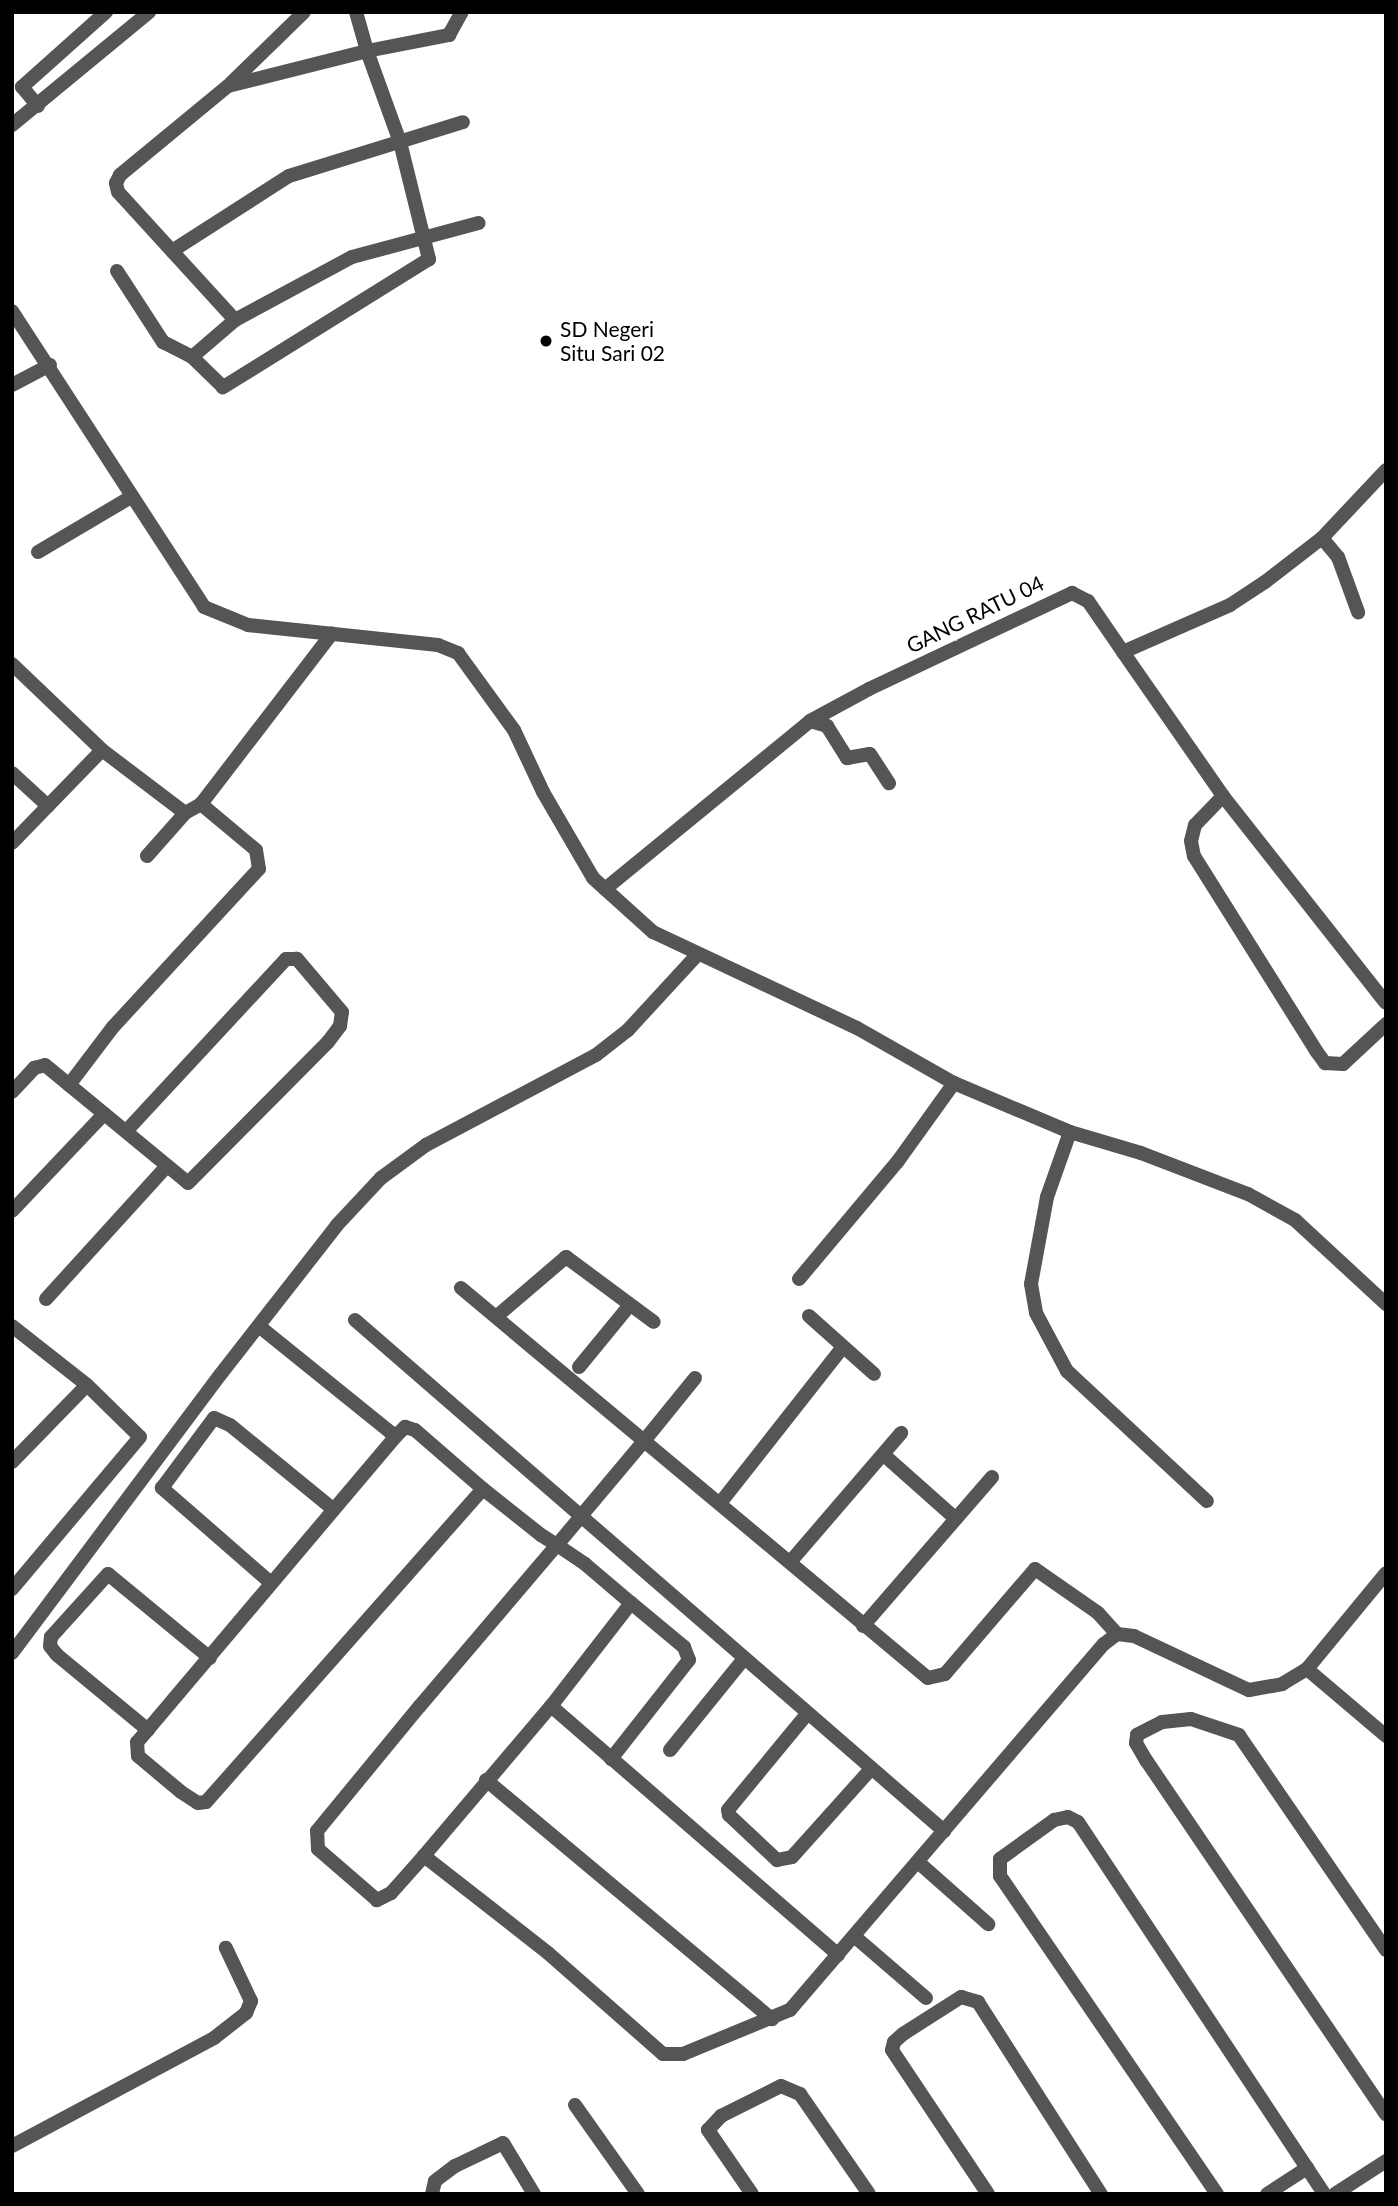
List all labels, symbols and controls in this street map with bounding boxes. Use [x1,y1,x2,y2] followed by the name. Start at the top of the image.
[560,316,665,366] place label: SD Negeri Situ Sari 02
[538,333,554,349] marker: SD Negeri Situ Sari 02
[902,570,1048,658] street label: GANG RATU 04

